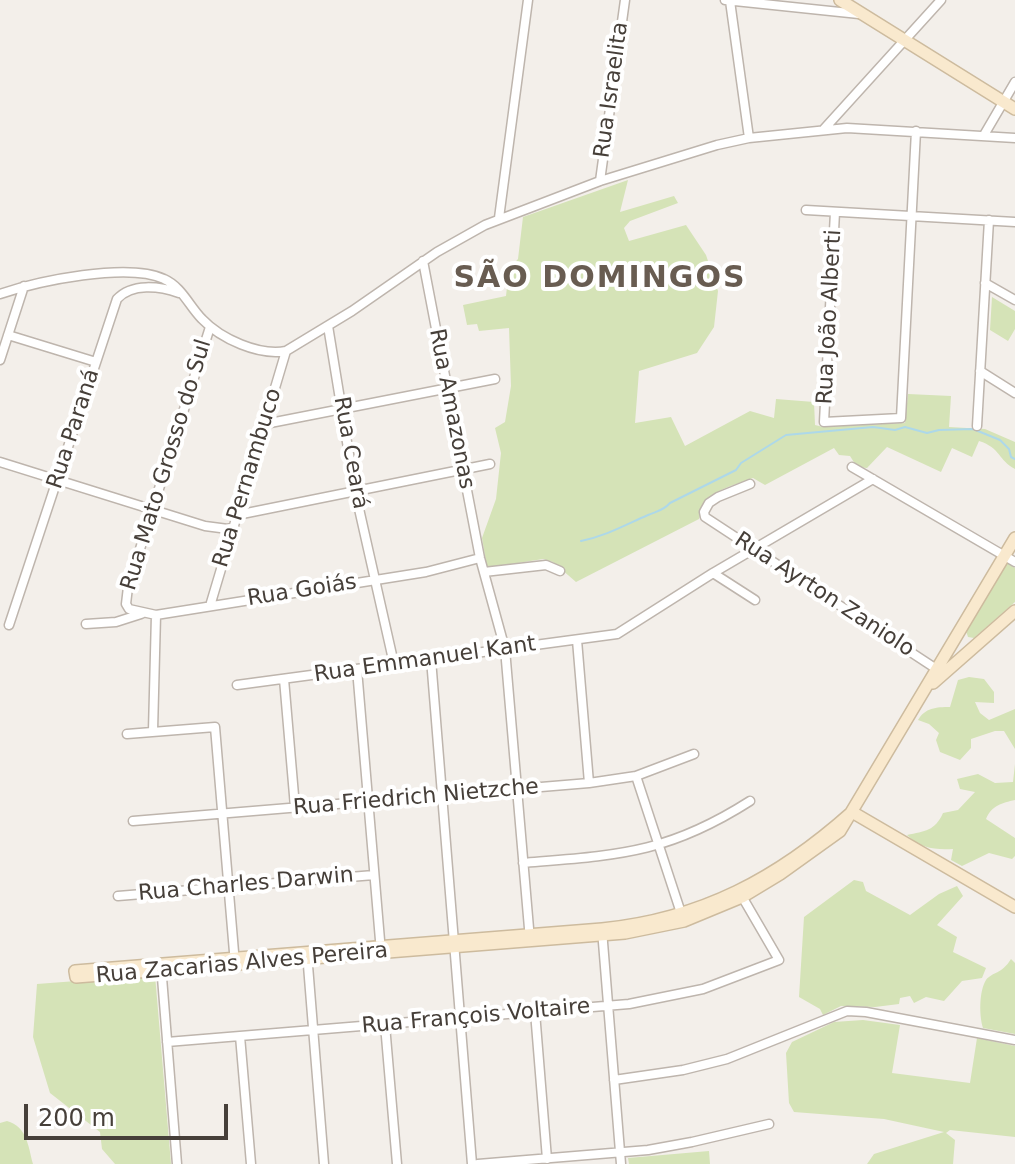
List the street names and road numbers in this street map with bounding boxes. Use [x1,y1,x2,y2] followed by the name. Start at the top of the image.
[589,20,635,160] street label: Rua Israelita
[812,229,848,405] street label: Rua João Alberti
[423,327,479,491] street label: Rua Amazonas
[116,336,218,594] street label: Rua Mato Grosso do Sul
[42,366,106,492] street label: Rua Paraná
[208,385,288,571] street label: Rua Pernambuco
[327,395,373,511] street label: Rua Ceará
[729,527,919,663] street label: Rua Ayrton Zaniolo
[245,569,359,613] street label: Rua Goiás
[312,631,538,689] street label: Rua Emmanuel Kant
[292,774,540,822] street label: Rua Friedrich Nietzche
[137,862,355,908] street label: Rua Charles Darwin
[95,938,389,990] street label: Rua Zacarias Alves Pereira
[360,994,592,1040] street label: Rua François Voltaire

